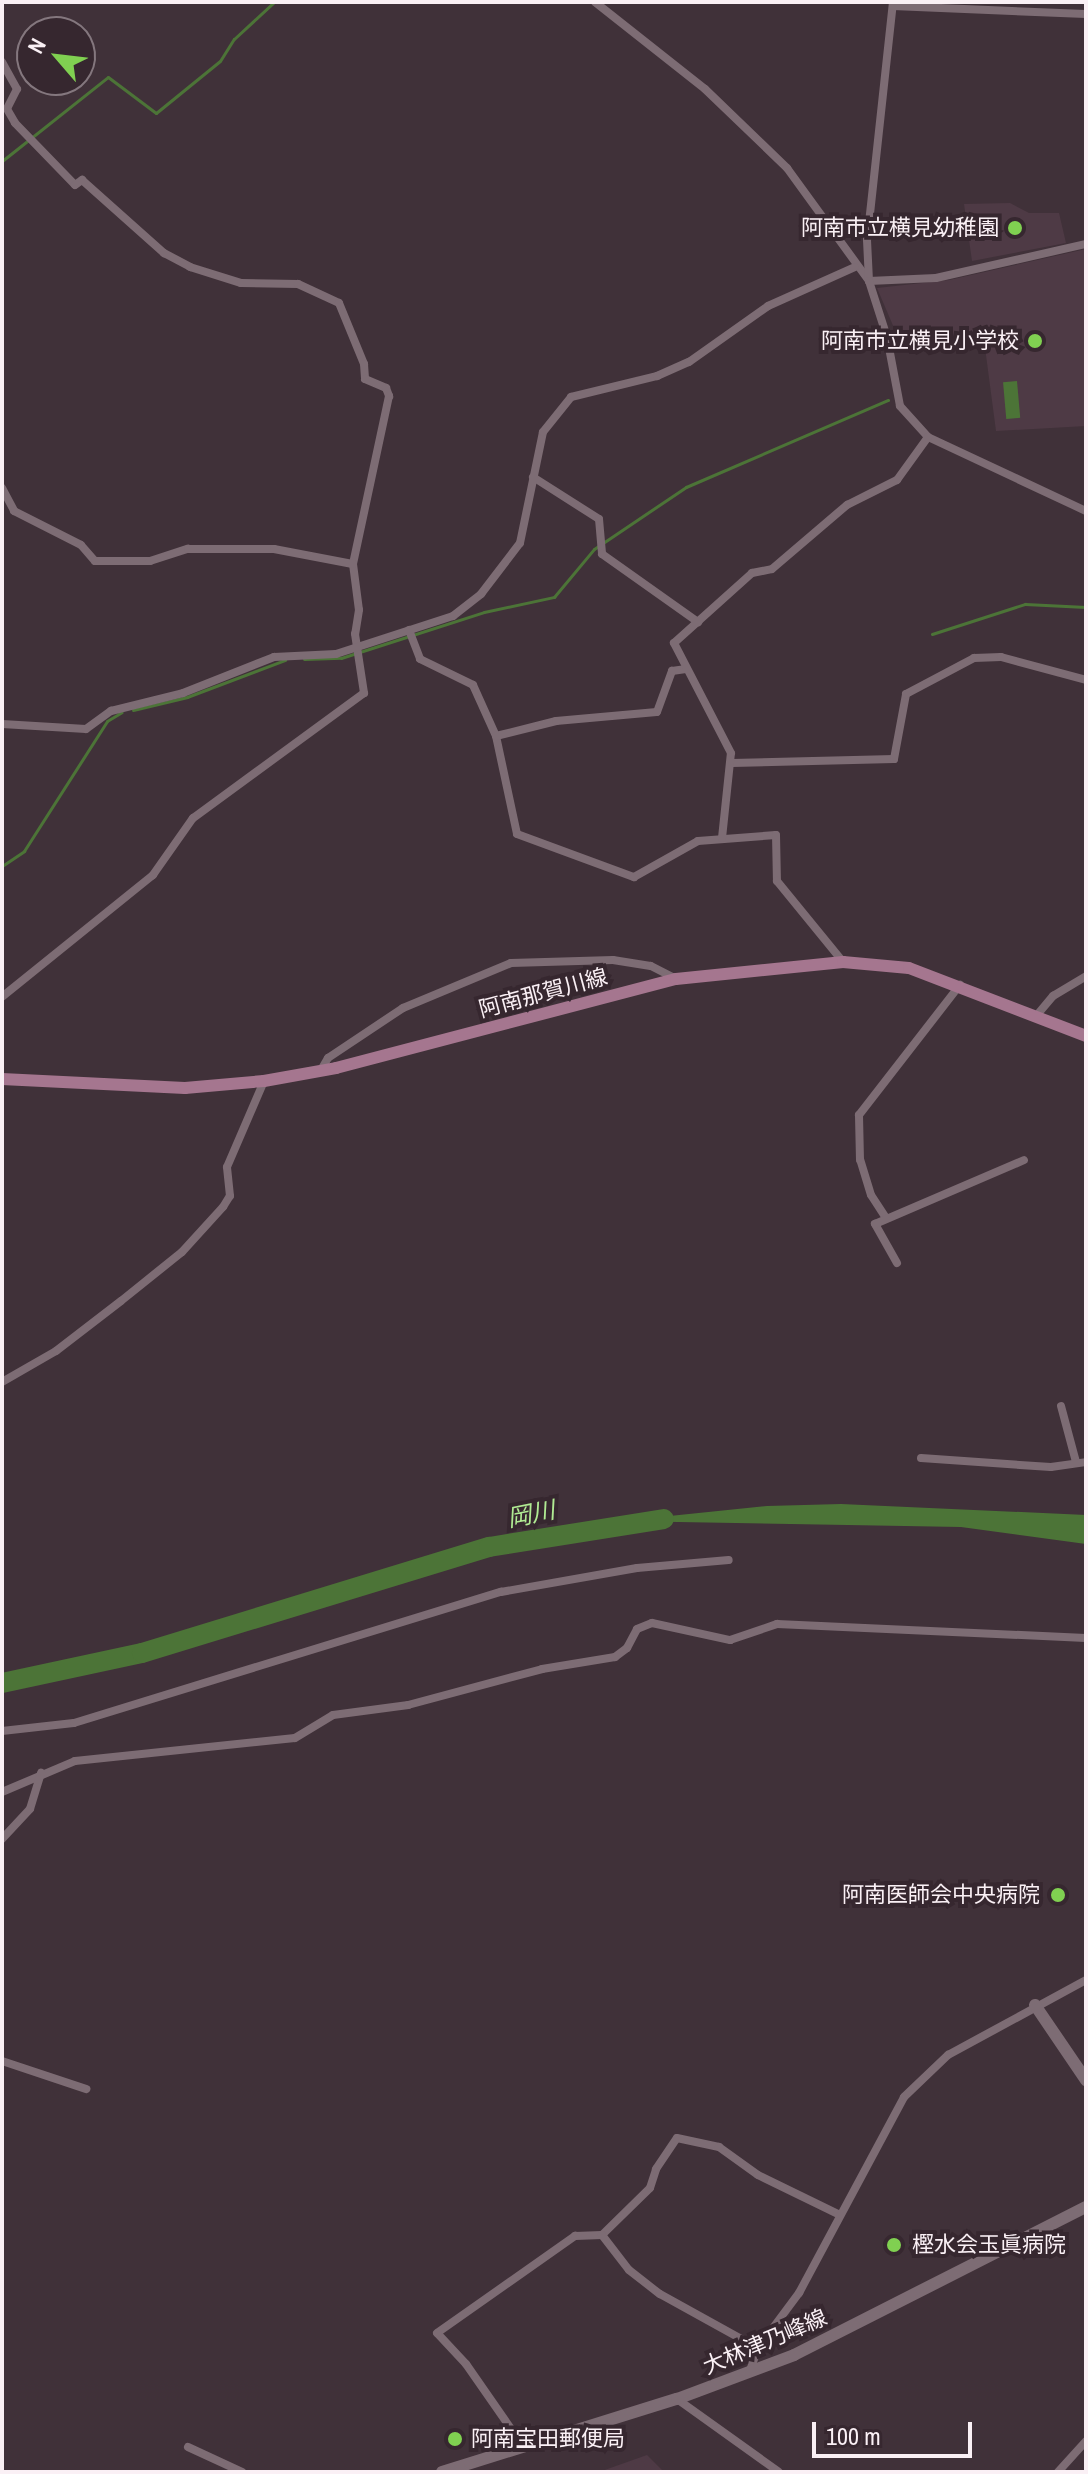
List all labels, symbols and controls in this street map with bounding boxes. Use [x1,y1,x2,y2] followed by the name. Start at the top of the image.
[16,16,96,96] north arrow
[20,33,53,58] text: N
[801,215,999,241] place label: 阿南市立横見幼稚園
[1006,219,1024,237] marker: 阿南市立横見幼稚園
[821,328,1019,354] place label: 阿南市立横見小学校
[1026,332,1044,350] marker: 阿南市立横見小学校
[476,963,610,1023] street label: 阿南那賀川線
[505,1495,557,1533] water label: 岡川
[842,1882,1040,1908] place label: 阿南医師会中央病院
[1047,1884,1069,1906] marker: 阿南医師会中央病院
[912,2232,1066,2258] place label: 樫水会玉眞病院
[883,2234,905,2256] marker: 樫水会玉眞病院
[699,2304,831,2380] street label: 大林津乃峰線
[816,2406,976,2456] scale bar
[826,2420,881,2452] text: 100 m
[471,2426,625,2452] place label: 阿南宝田郵便局
[446,2430,464,2448] marker: 阿南宝田郵便局

